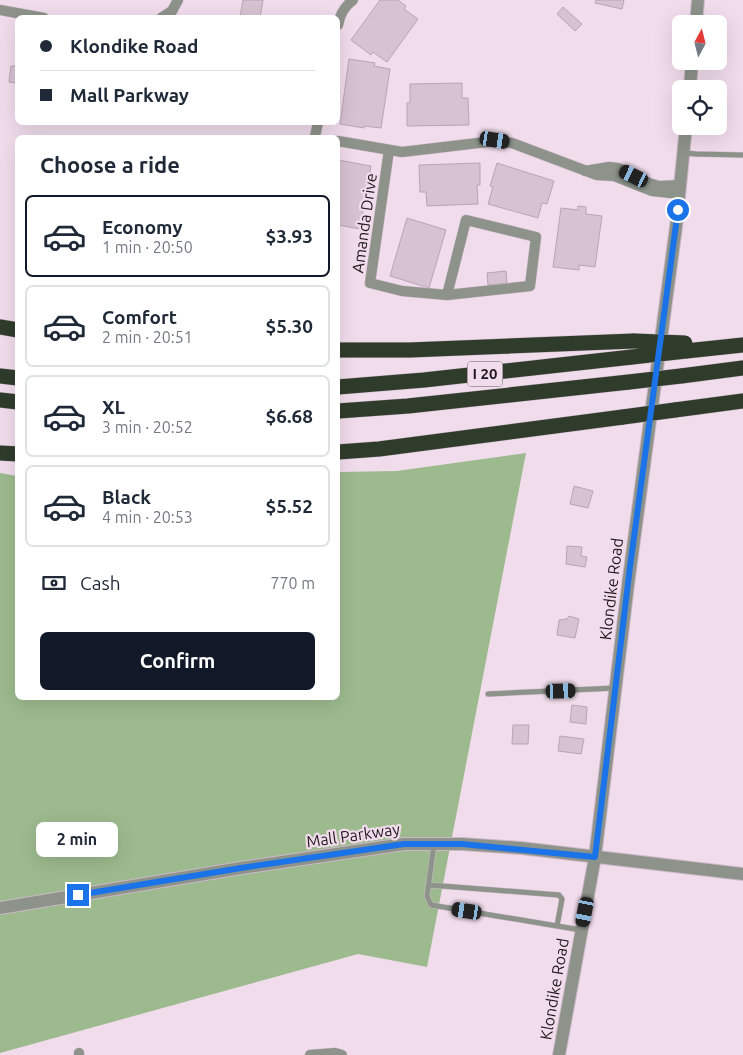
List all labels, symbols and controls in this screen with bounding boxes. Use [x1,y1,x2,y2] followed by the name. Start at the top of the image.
[672,15,728,70] north arrow
[672,15,727,135] map controls
[70,35,198,57] text: Klondike Road
[672,80,727,135] button: locate
[70,84,189,106] text: Mall Parkway
[479,130,510,150] car
[40,152,180,177] text: Choose a ride
[617,163,650,189] car
[348,172,380,274] street label: Amanda Drive
[667,199,689,221] route start
[42,214,87,259] icon: car
[102,216,183,238] text: Economy
[265,225,313,247] text: $3.93
[102,238,193,256] text: 1 min · 20:50
[42,304,87,349] icon: car
[102,306,177,328] text: Comfort
[265,315,313,337] text: $5.30
[102,328,193,346] text: 2 min · 20:51
[468,362,502,386] road number: I 20
[42,394,87,439] icon: car
[102,396,125,418] text: XL
[265,405,313,427] text: $6.68
[102,418,193,436] text: 3 min · 20:52
[42,484,87,529] icon: car
[102,486,151,508] text: Black
[265,495,313,517] text: $5.52
[102,508,193,526] text: 4 min · 20:53
[596,537,626,641] street label: Klondike Road
[40,569,68,597] icon: cash
[80,572,121,594] text: Cash
[270,574,315,592] text: 770 m
[40,632,315,690] button: Confirm
[545,683,576,699] car
[305,819,401,850] street label: Mall Parkway
[37,822,119,858] callout: 2 min
[57,830,97,848] text: 2 min
[67,884,89,906] route end
[574,896,595,928] car
[451,901,482,921] car
[536,937,572,1041] street label: Klondike Road

